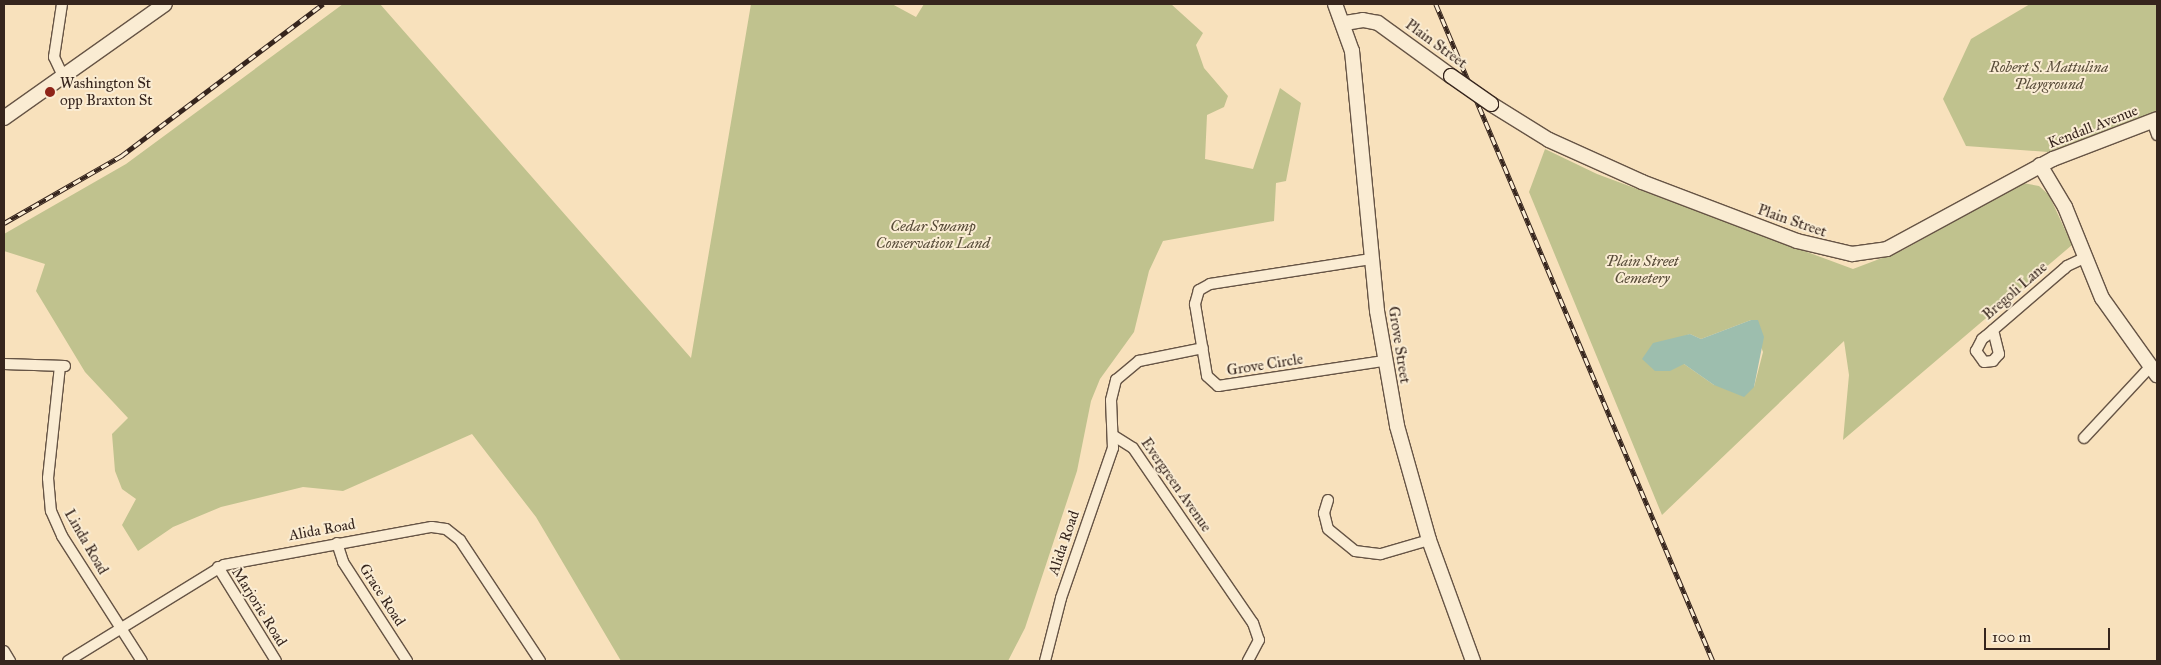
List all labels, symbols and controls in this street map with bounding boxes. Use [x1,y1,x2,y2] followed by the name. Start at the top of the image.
[1402,16,1470,72] street label: Plain Street
[1990,58,2108,93] park label: Robert S. Mattulina Playground
[60,74,153,109] place label: Washington St opp Braxton St
[44,86,56,98] marker: Washington St opp Braxton St
[2045,102,2141,152] street label: Kendall Avenue
[1755,201,1829,241] street label: Plain Street
[876,217,990,252] park label: Cedar Swamp Conservation Land
[1606,252,1678,287] park label: Plain Street Cemetery
[1979,258,2051,324] street label: Bregoli Lane
[1384,305,1414,385] street label: Grove Street
[1226,350,1304,380] street label: Grove Circle
[1137,434,1215,536] street label: Evergreen Avenue
[60,506,112,578] street label: Linda Road
[1045,508,1083,578] street label: Alida Road
[287,515,357,545] street label: Alida Road
[355,560,409,630] street label: Grace Road
[228,564,290,650] street label: Marjorie Road
[1986,618,2112,650] scale bar
[1992,628,2031,646] text: 100 m

